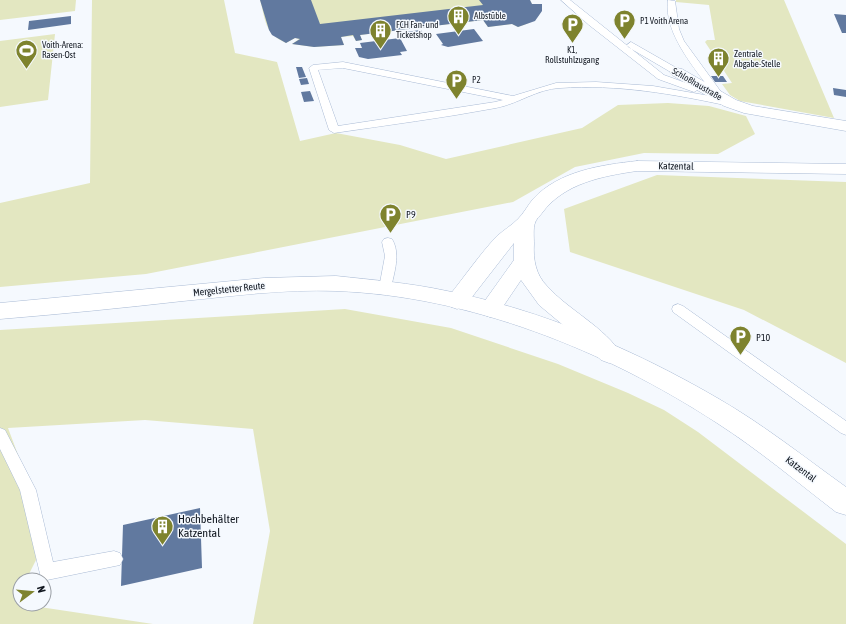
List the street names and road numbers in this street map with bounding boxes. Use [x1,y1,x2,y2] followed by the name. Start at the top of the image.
[670,66,724,102] street label: Schloßhaustraße
[658,160,694,172] street label: Katzental
[192,280,266,298] street label: Mergelstetter Reute
[784,454,819,484] street label: Katzental

